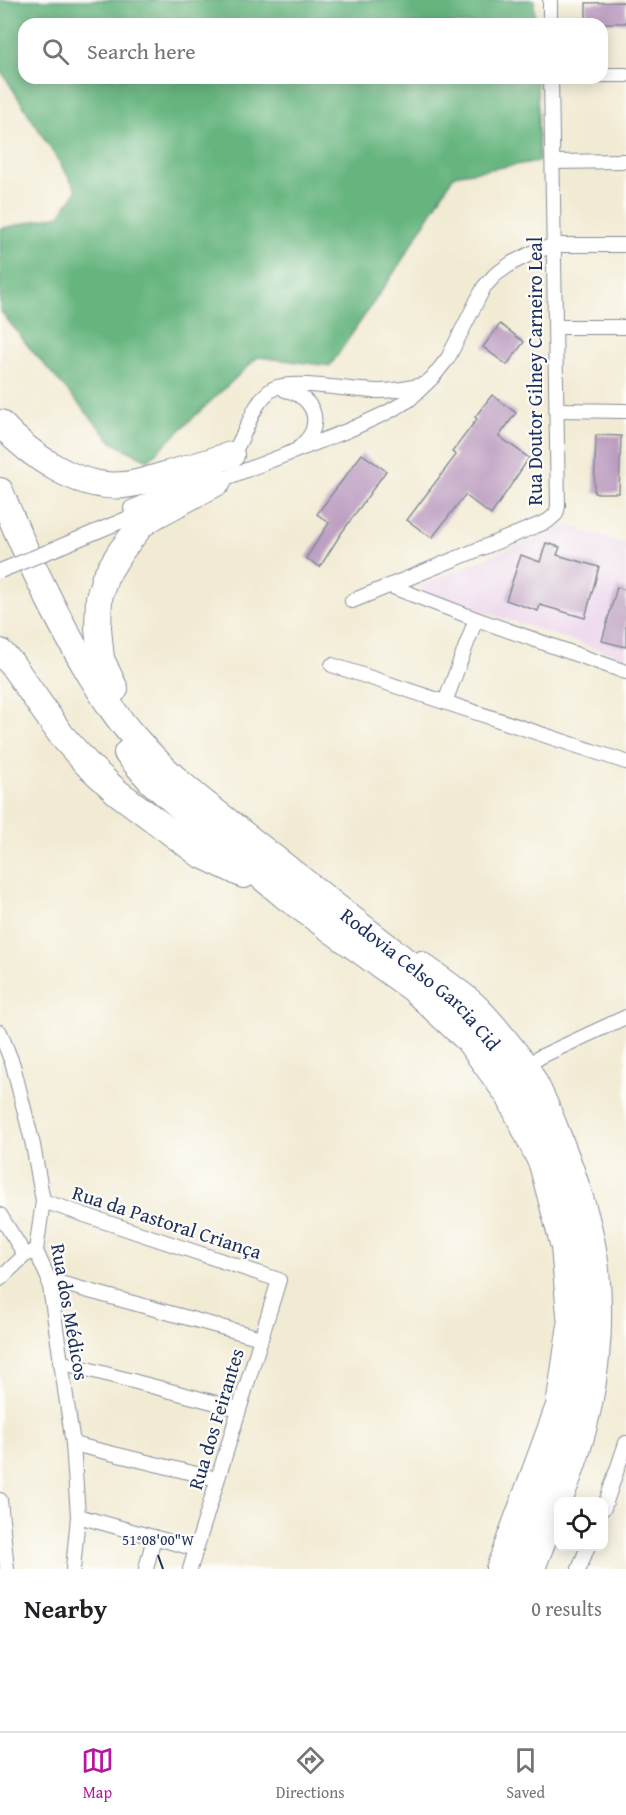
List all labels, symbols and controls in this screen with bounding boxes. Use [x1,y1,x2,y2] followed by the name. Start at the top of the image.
[18,18,608,84] search box
[39,35,72,68] icon: search
[87,35,196,67] text: Search here
[520,236,549,505] street label: Rua Doutor Gilney Carneiro Leal
[335,901,508,1057] street label: Rodovia Celso Garcia Cid
[69,1177,266,1266] street label: Rua da Pastoral Criança
[44,1241,97,1383] street label: Rua dos Médicos
[180,1345,251,1493] street label: Rua dos Feirantes
[554,1497,608,1551] map controls
[554,1497,608,1551] button: locate
[122,1529,194,1550] text: 51°08'00"W
[24,1589,107,1628] text: Nearby
[531,1594,602,1623] text: 0 results
[81,1744,114,1804] tab: Map
[276,1744,345,1804] tab: Directions
[506,1744,545,1804] tab: Saved

